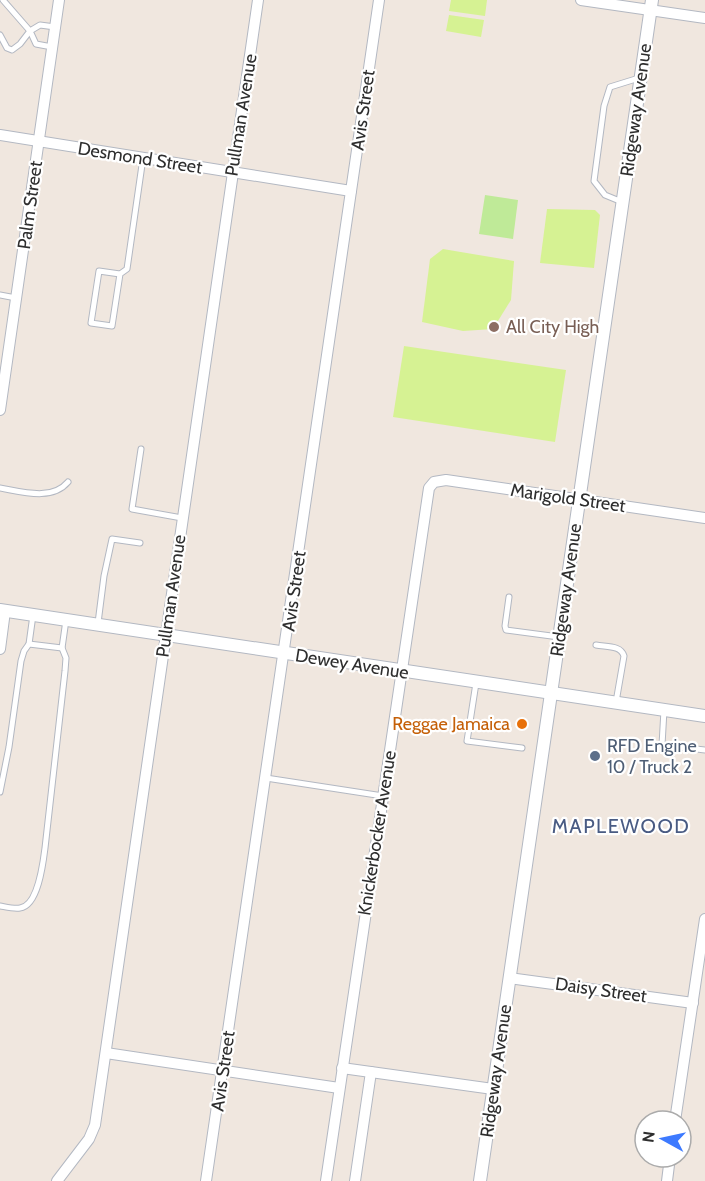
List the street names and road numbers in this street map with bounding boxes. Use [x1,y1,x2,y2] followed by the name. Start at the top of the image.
[616,42,656,178] street label: Ridgeway Avenue
[220,52,262,178] street label: Pullman Avenue
[346,68,380,152] street label: Avis Street
[76,137,204,179] street label: Desmond Street
[13,159,47,251] street label: Palm Street
[509,479,627,517] street label: Marigold Street
[546,522,586,658] street label: Ridgeway Avenue
[151,533,191,659] street label: Pullman Avenue
[277,549,311,633] street label: Avis Street
[294,644,410,684] street label: Dewey Avenue
[353,749,401,917] street label: Knickerbocker Avenue
[554,973,648,1007] street label: Daisy Street
[476,1003,516,1139] street label: Ridgeway Avenue
[206,1029,240,1113] street label: Avis Street

